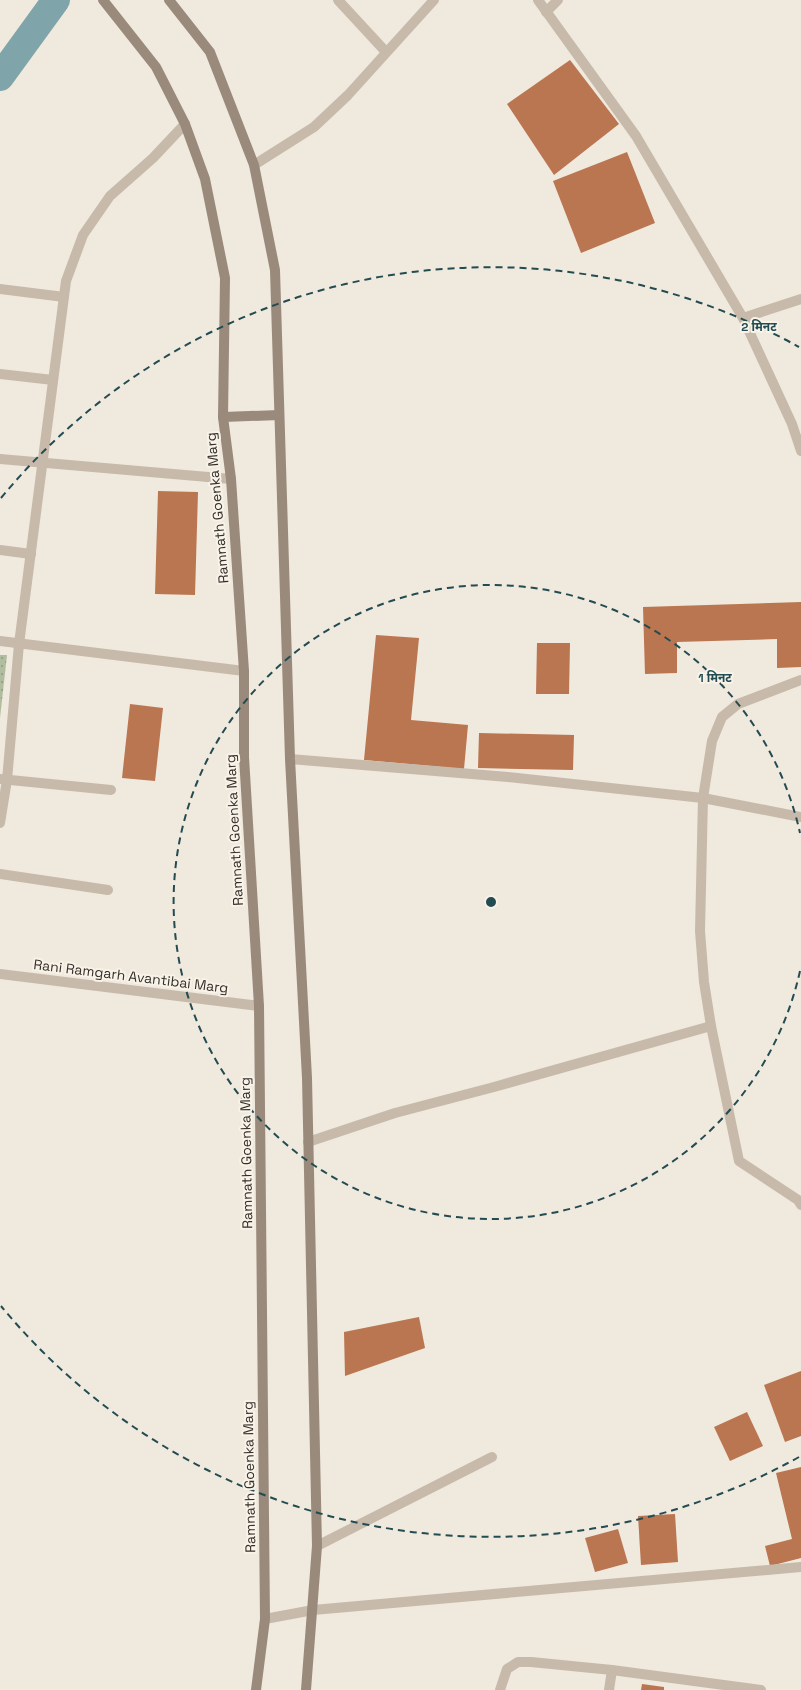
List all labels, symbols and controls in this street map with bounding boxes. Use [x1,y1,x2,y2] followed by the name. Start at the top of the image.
[741,319,777,335] text: 2 मिनट
[201,432,233,584] street label: Ramnath Goenka Marg
[698,670,732,686] text: 1 मिनट
[221,754,247,906] street label: Ramnath Goenka Marg
[484,895,498,909] centre of rings
[33,955,229,997] street label: Rani Ramgarh Avantibai Marg
[236,1077,256,1229] street label: Ramnath Goenka Marg
[239,1401,259,1553] street label: Ramnath Goenka Marg

